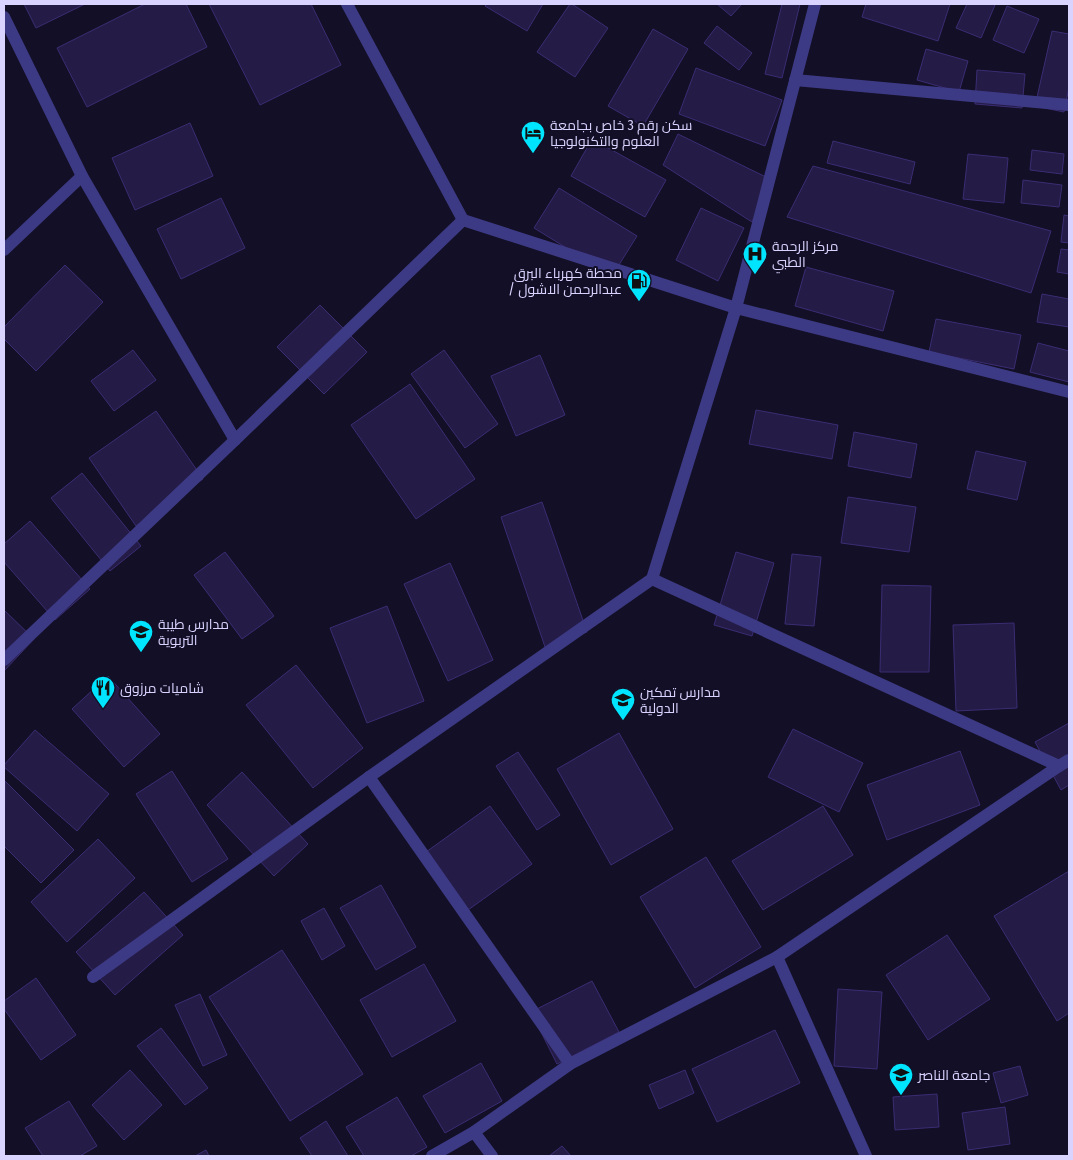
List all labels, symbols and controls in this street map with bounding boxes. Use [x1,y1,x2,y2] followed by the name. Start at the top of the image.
[550,117,692,151] place label: سكن رقم 3 خاص بجامعة العلوم والتكنولوجيا
[520,120,546,154] hotel icon: سكن رقم 3 خاص بجامعة العلوم والتكنولوجيا
[772,238,839,274] place label: مركز الرحمة الطبي
[742,241,768,275] hospital icon: مركز الرحمة الطبي
[508,265,622,298] place label: محطة كهرباء البرق / عبدالرحمن الاشول
[626,268,652,302] fuel station icon: محطة كهرباء البرق / عبدالرحمن الاشول
[158,616,229,649] place label: مدارس طيبة التربوية
[128,619,154,653] school or university icon: مدارس طيبة التربوية
[90,675,116,709] restaurant icon: شاميات مرزوق
[120,680,204,697] place label: شاميات مرزوق
[640,684,720,717] place label: مدارس تمكين الدولية
[610,687,636,721] school or university icon: مدارس تمكين الدولية
[888,1062,914,1096] school or university icon: جامعة الناصر
[917,1067,990,1084] place label: جامعة الناصر

